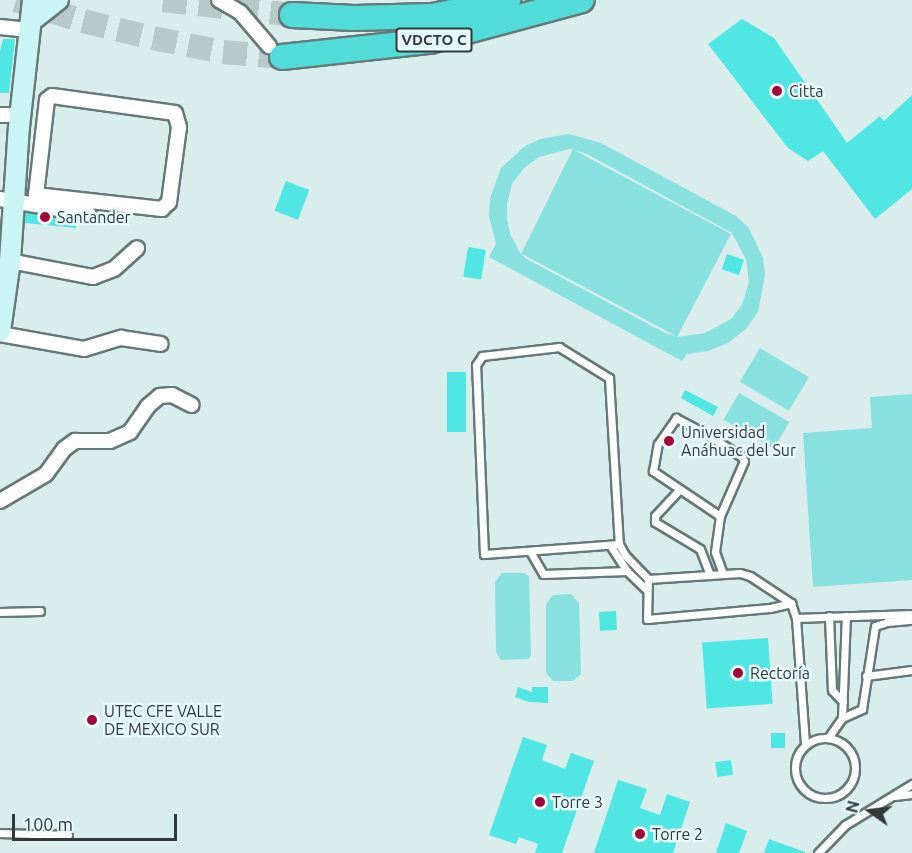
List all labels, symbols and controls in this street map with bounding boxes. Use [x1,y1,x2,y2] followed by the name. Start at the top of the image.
[395,28,473,52] road number: VDCTO C
[789,81,823,101] place label: Citta
[770,84,784,98] marker: Citta
[57,207,131,227] place label: Santander
[38,210,52,224] marker: Santander
[681,422,796,460] place label: Universidad Anáhuac del Sur
[662,434,676,448] marker: Universidad Anáhuac del Sur
[750,663,810,683] place label: Rectoría
[731,666,745,680] marker: Rectoría
[104,701,222,739] place label: UTEC CFE VALLE DE MEXICO SUR
[85,713,99,727] marker: UTEC CFE VALLE DE MEXICO SUR
[840,781,900,841] north arrow
[552,792,603,812] place label: Torre 3
[533,795,547,809] marker: Torre 3
[842,799,863,815] text: N
[15,802,180,840] scale bar
[23,814,73,834] text: 100 m
[652,824,703,844] place label: Torre 2
[633,827,647,841] marker: Torre 2

